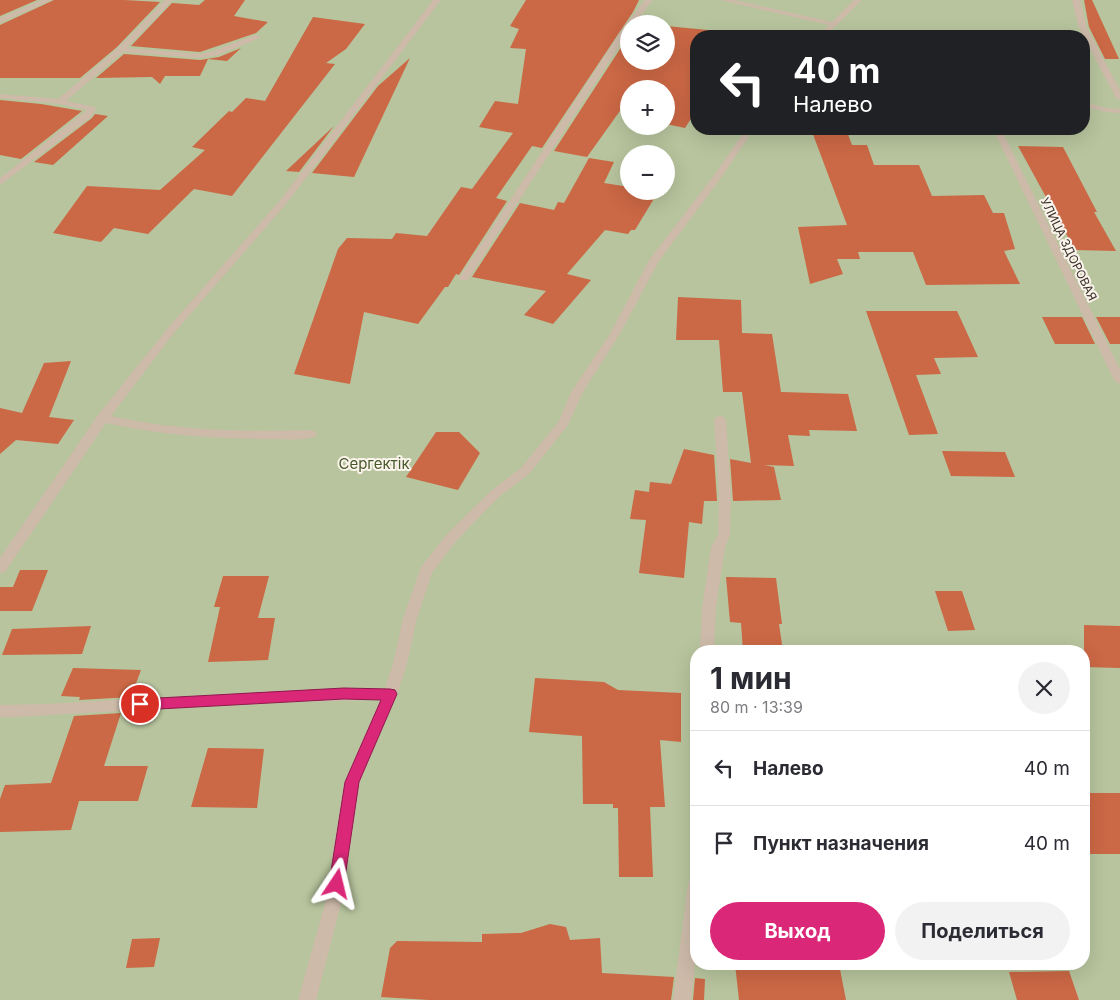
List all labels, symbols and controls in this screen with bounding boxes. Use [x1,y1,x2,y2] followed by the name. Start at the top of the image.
[620,15,675,200] map controls
[620,15,675,70] button: layers
[793,49,881,91] text: 40 m
[710,50,775,115] icon: left
[620,80,675,135] button: +
[793,91,873,117] text: Налево
[620,145,675,200] button: −
[1037,195,1101,303] street label: УЛИЦА ЗДОРОВАЯ
[338,454,410,473] park label: Сергектік
[710,660,792,696] text: 1 мин
[1018,662,1070,714] button: close
[119,683,161,725] pin
[126,690,154,718] icon: arrive
[710,697,803,717] text: 80 m · 13:39
[710,754,738,782] icon: left
[753,757,824,780] text: Налево
[1024,757,1070,780] text: 40 m
[710,829,738,857] icon: arrive
[753,832,929,855] text: Пункт назначения
[1024,832,1070,855] text: 40 m
[310,857,362,909] position arrow
[710,902,885,960] button: Выход
[895,902,1070,960] button: Поделиться

